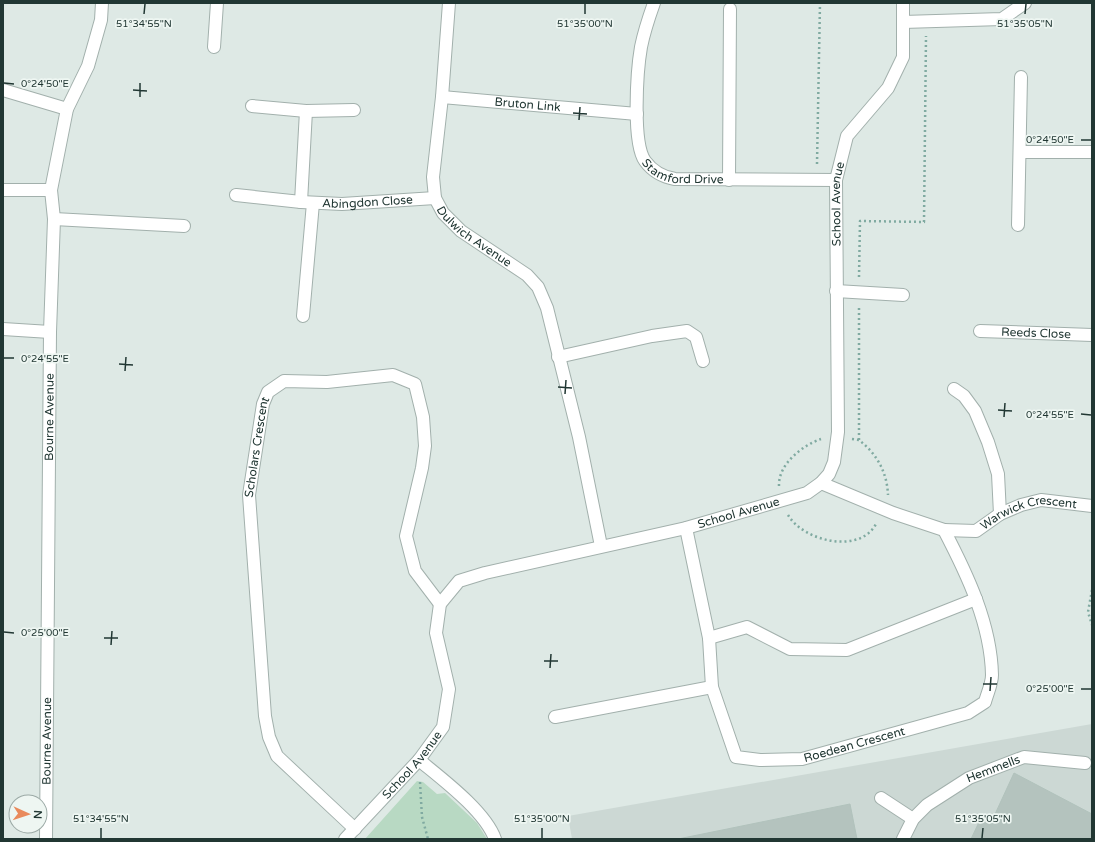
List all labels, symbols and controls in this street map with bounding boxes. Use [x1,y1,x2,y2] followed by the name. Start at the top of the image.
[116,18,172,30] text: 51°34'55"N
[557,18,613,30] text: 51°35'00"N
[997,18,1053,30] text: 51°35'05"N
[21,78,69,90] text: 0°24'50"E
[494,95,562,114] street label: Bruton Link
[1026,134,1074,146] text: 0°24'50"E
[639,156,724,186] street label: Stamford Drive
[829,160,847,246] street label: School Avenue
[322,192,414,211] street label: Abingdon Close
[434,204,515,270] street label: Dulwich Avenue
[1001,325,1071,341] street label: Reeds Close
[21,353,69,365] text: 0°24'55"E
[42,373,57,461] street label: Bourne Avenue
[242,394,272,498] street label: Scholars Crescent
[1026,409,1074,421] text: 0°24'55"E
[978,493,1078,533] street label: Warwick Crescent
[696,494,781,531] street label: School Avenue
[21,627,69,639] text: 0°25'00"E
[1026,683,1074,695] text: 0°25'00"E
[39,697,54,785] street label: Bourne Avenue
[802,724,907,765] street label: Roedean Crescent
[379,728,445,802] street label: School Avenue
[964,752,1022,785] street label: Hemmells
[8,794,48,834] north arrow
[31,810,44,819] text: N
[73,813,129,825] text: 51°34'55"N
[514,813,570,825] text: 51°35'00"N
[955,813,1011,825] text: 51°35'05"N

